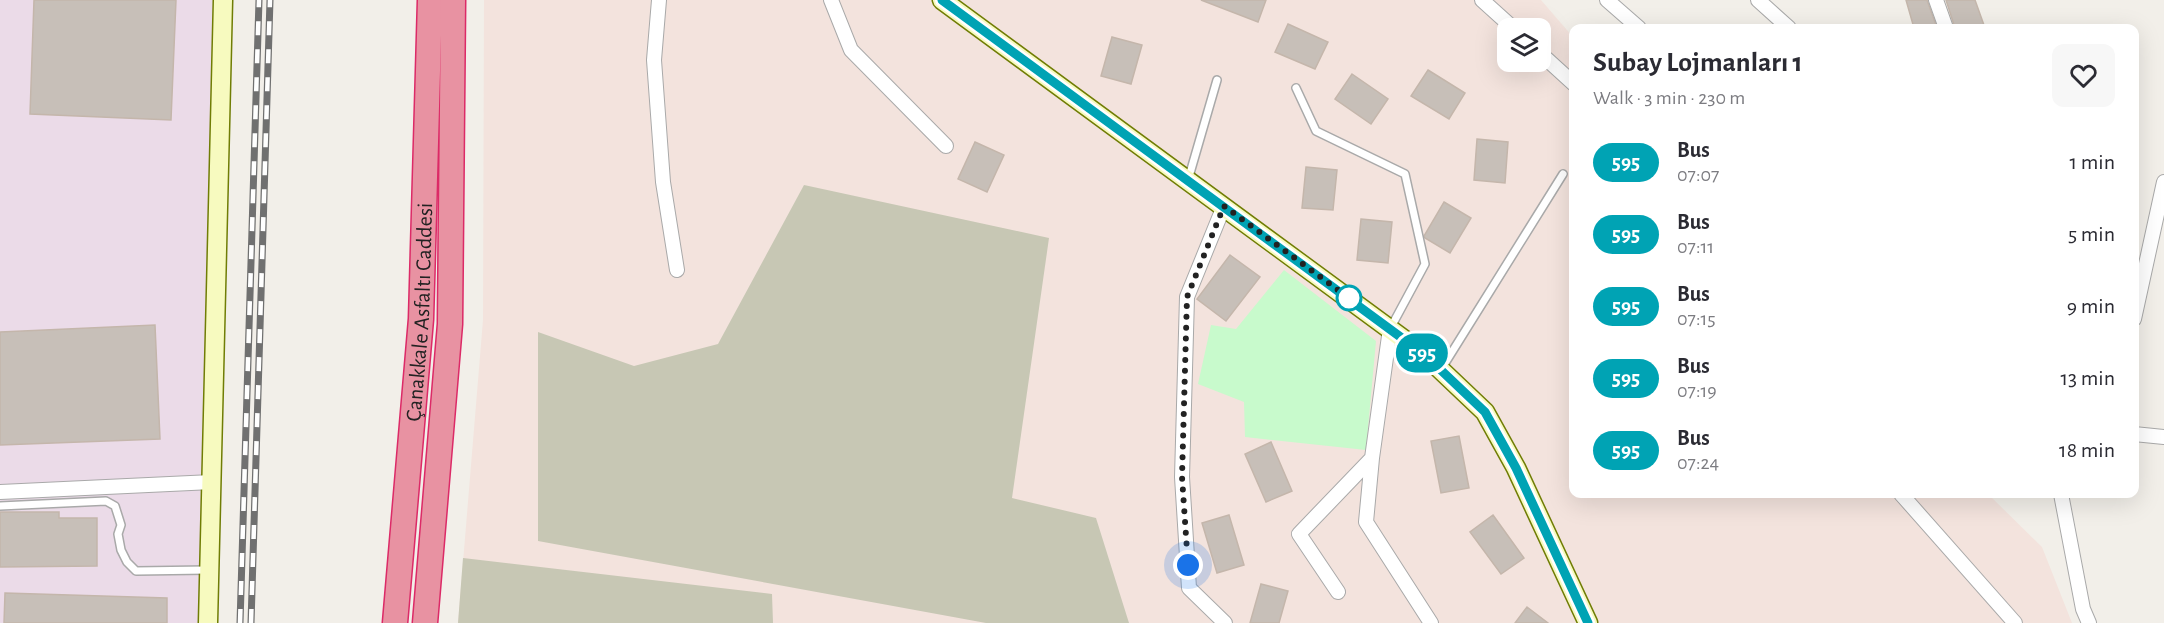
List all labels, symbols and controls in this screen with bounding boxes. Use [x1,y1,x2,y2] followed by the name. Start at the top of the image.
[1497,18,1551,72] map controls
[1497,18,1551,72] button: layers
[2052,44,2115,107] button: heart
[1593,49,1803,77] text: Subay Lojmanları 1
[1593,88,1745,108] text: Walk · 3 min · 230 m
[1677,139,1710,161] text: Bus
[2070,151,2115,173] text: 1 min
[1612,152,1640,173] text: 595
[1677,165,1719,185] text: 07:07
[402,202,436,422] street label: Çanakkale Asfaltı Caddesi
[1677,211,1710,233] text: Bus
[2068,223,2115,245] text: 5 min
[1612,224,1640,245] text: 595
[1677,237,1714,257] text: 07:11
[1677,283,1710,305] text: Bus
[1336,285,1362,311] unlabelled marker
[2067,295,2115,317] text: 9 min
[1612,296,1640,317] text: 595
[1677,309,1716,329] text: 07:15
[1388,334,1456,372] line badge: 595
[1408,343,1436,364] text: 595
[1677,355,1710,377] text: Bus
[2060,367,2115,389] text: 13 min
[1612,368,1640,389] text: 595
[1677,381,1717,401] text: 07:19
[1677,427,1710,449] text: Bus
[2059,439,2115,461] text: 18 min
[1612,440,1640,461] text: 595
[1677,453,1719,473] text: 07:24
[1173,550,1203,580] your location

